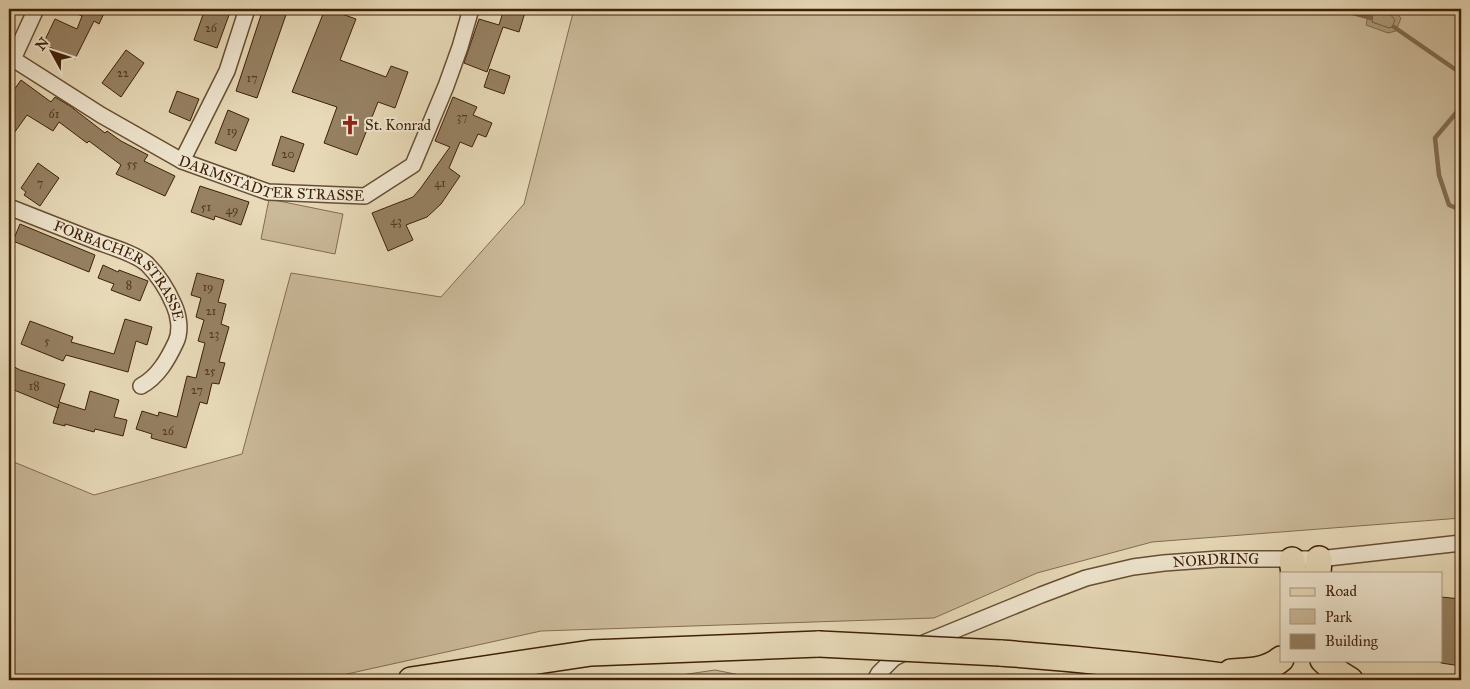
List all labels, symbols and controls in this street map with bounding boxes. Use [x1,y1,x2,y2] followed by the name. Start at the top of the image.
[205,21,218,35] house number: 26
[28,28,78,78] north arrow
[32,34,53,54] text: N
[117,66,129,80] house number: 22
[246,71,258,85] house number: 17
[49,107,60,121] house number: 61
[456,110,468,124] house number: 37
[339,114,361,136] church icon: St. Konrad
[365,116,431,134] place label: St. Konrad
[226,124,238,138] house number: 19
[282,147,294,161] house number: 20
[176,152,365,205] street label: DARMSTÄDTER STRASSE
[126,157,138,171] house number: 55
[37,176,43,190] house number: 7
[434,176,446,190] house number: 41
[201,200,211,214] house number: 51
[225,203,239,217] house number: 49
[390,214,402,228] house number: 43
[51,216,188,323] street label: FORBACHER STRASSE
[126,278,132,292] house number: 8
[202,280,214,294] house number: 19
[206,304,217,318] house number: 21
[209,327,220,341] house number: 23
[44,334,50,348] house number: 5
[204,364,216,378] house number: 25
[28,379,40,393] house number: 18
[191,383,203,397] house number: 27
[162,424,175,438] house number: 26
[1172,550,1259,571] street label: NORDRING
[1280,572,1442,662] legend
[1325,582,1357,600] text: Road
[1325,608,1352,626] text: Park
[1325,632,1379,650] text: Building

